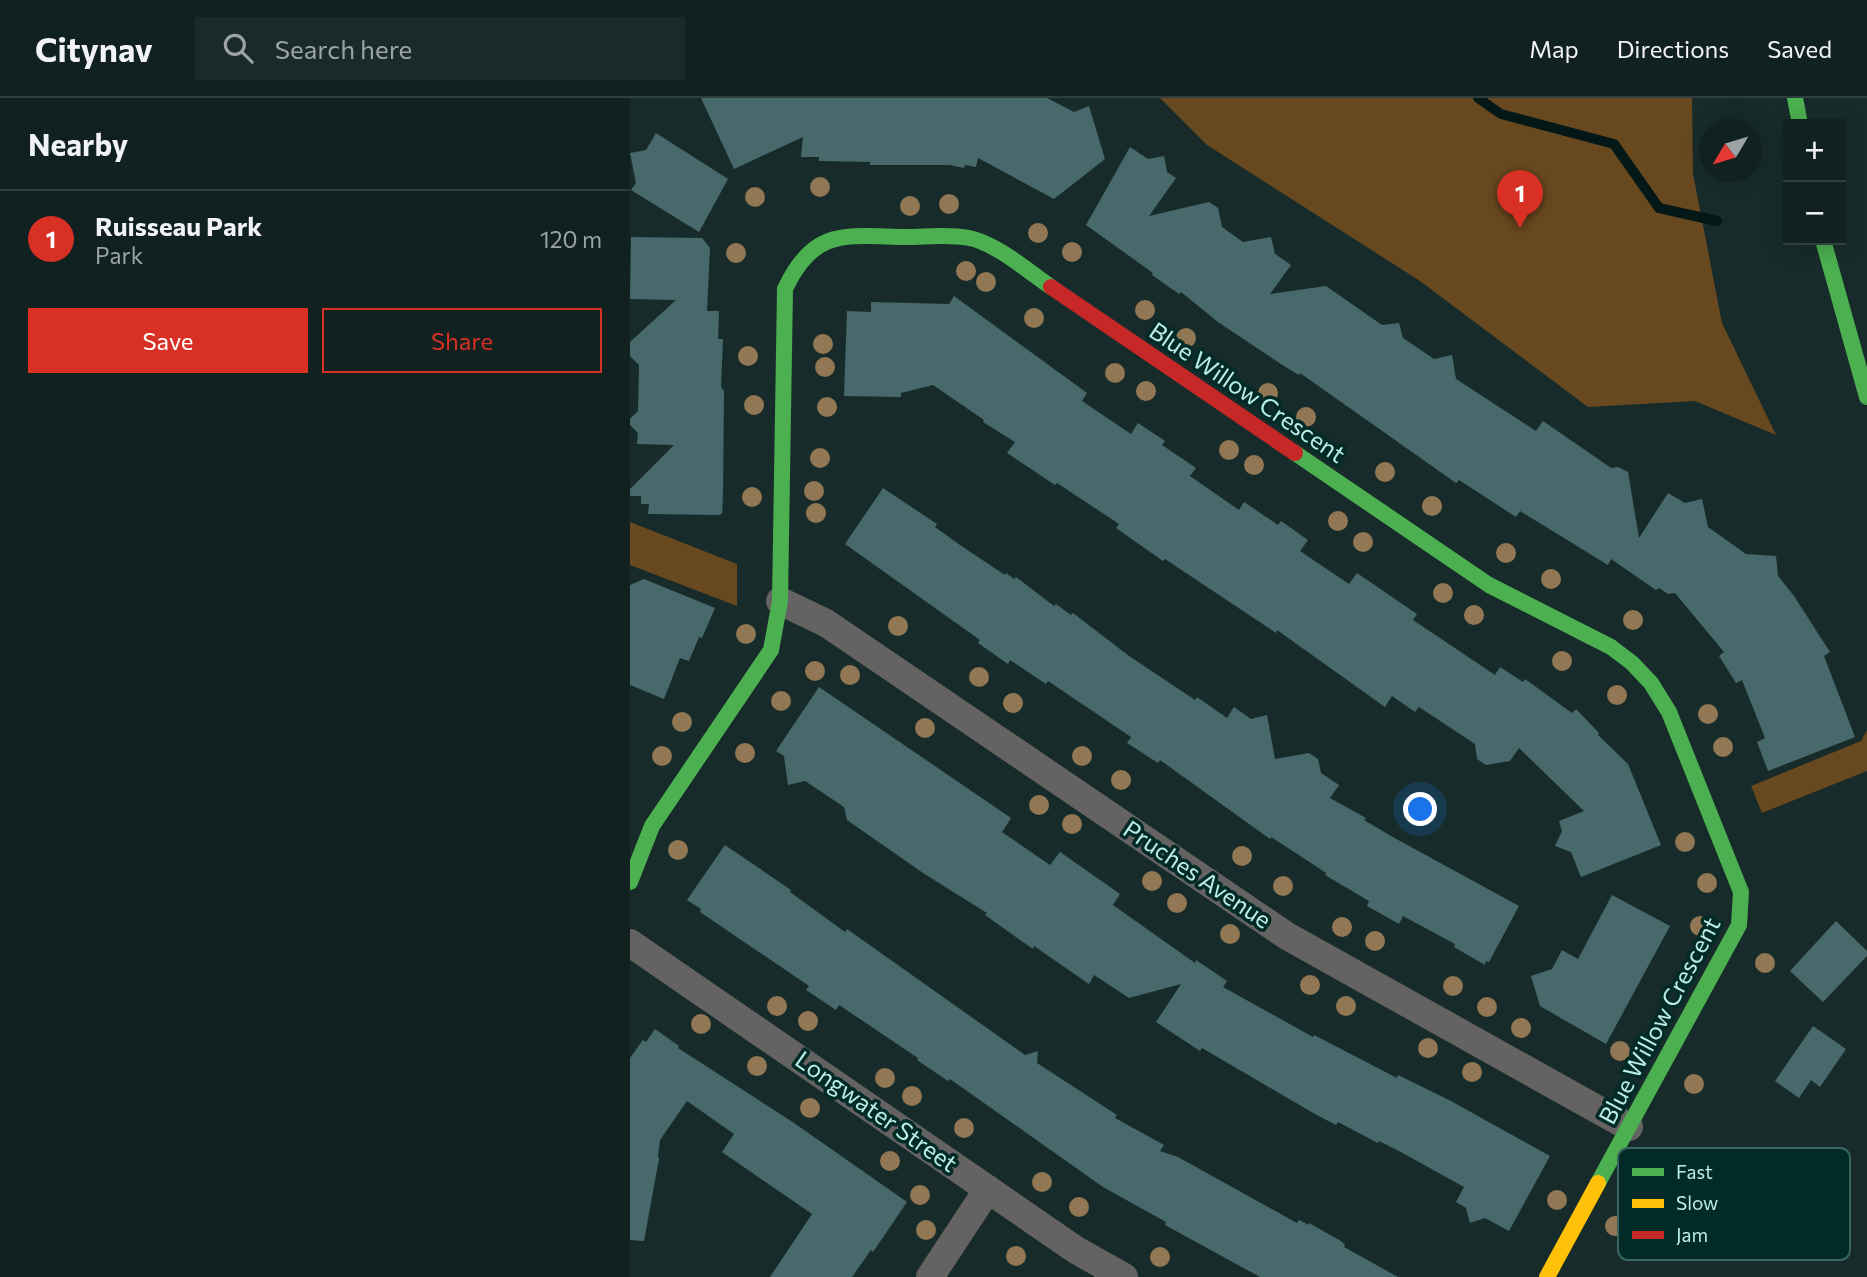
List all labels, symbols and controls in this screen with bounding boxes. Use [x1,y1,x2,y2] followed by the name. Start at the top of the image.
[195,17,685,80] search box
[35,28,153,69] text: Citynav
[219,29,257,67] icon: search
[275,33,412,64] text: Search here
[1529,34,1579,63] text: Map
[1617,34,1729,63] text: Directions
[1767,34,1832,63] text: Saved
[1699,119,1762,182] north arrow
[1783,119,1846,245] map controls
[1783,119,1846,182] button: +
[28,125,128,162] text: Nearby
[1497,170,1543,228] pin: 1
[1783,182,1846,245] button: −
[95,210,262,241] text: Ruisseau Park
[46,225,56,253] text: 1
[540,225,602,253] text: 120 m
[95,241,143,269] text: Park
[28,308,308,373] button: Save
[322,308,602,373] button: Share
[1144,315,1351,468] street label: Blue Willow Crescent
[1403,792,1437,826] your location
[1118,814,1277,934] street label: Pruches Avenue
[1592,912,1726,1129] street label: Blue Willow Crescent
[790,1044,963,1177] street label: Longwater Street
[1618,1148,1850,1260] legend
[1676,1160,1713,1183] text: Fast
[1676,1191,1718,1214] text: Slow
[1676,1223,1708,1246] text: Jam

